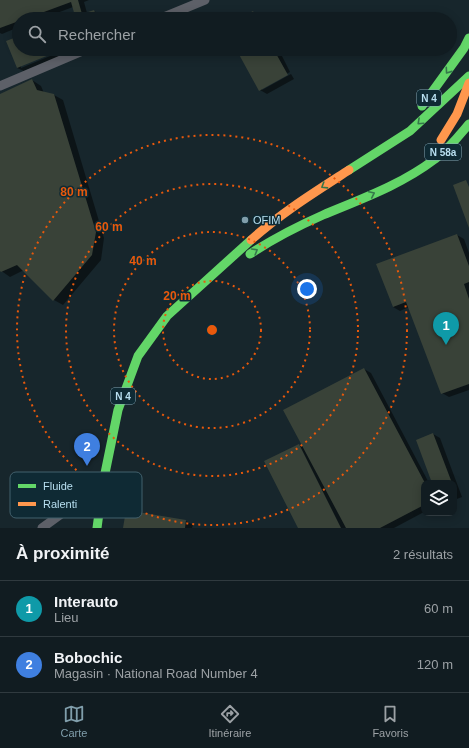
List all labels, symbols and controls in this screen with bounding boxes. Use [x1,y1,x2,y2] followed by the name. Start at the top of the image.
[12,12,457,56] search box
[26,23,48,45] icon: search
[58,26,136,43] text: Rechercher
[445,67,453,74] one-way arrow
[417,90,441,106] road number: N 4
[417,117,425,125] one-way arrow
[425,144,461,160] road number: N 58a
[321,181,328,189] one-way arrow
[60,185,88,199] text: 80 m
[368,191,375,199] one-way arrow
[253,214,281,226] place label: OFIM
[240,215,250,225] marker: OFIM
[95,220,123,234] text: 60 m
[251,248,258,255] one-way arrow
[129,254,157,268] text: 40 m
[297,279,317,299] your location
[163,289,191,303] text: 20 m
[433,312,459,345] pin: 1
[205,323,219,337] centre of rings
[111,388,135,404] road number: N 4
[74,433,100,466] pin: 2
[10,472,142,518] legend
[43,480,73,492] text: Fluide
[421,480,457,516] map controls
[421,480,457,516] button: layers
[43,498,77,510] text: Ralenti
[16,544,110,563] text: À proximité
[393,547,453,562] text: 2 résultats
[54,593,118,610] text: Interauto
[25,601,33,616] text: 1
[424,601,453,616] text: 60 m
[54,610,79,625] text: Lieu
[54,649,122,666] text: Bobochic
[25,657,33,672] text: 2
[417,657,453,672] text: 120 m
[54,666,258,681] text: Magasin · National Road Number 4
[61,703,87,739] tab: Carte
[209,703,251,739] tab: Itinéraire
[372,703,408,739] tab: Favoris

